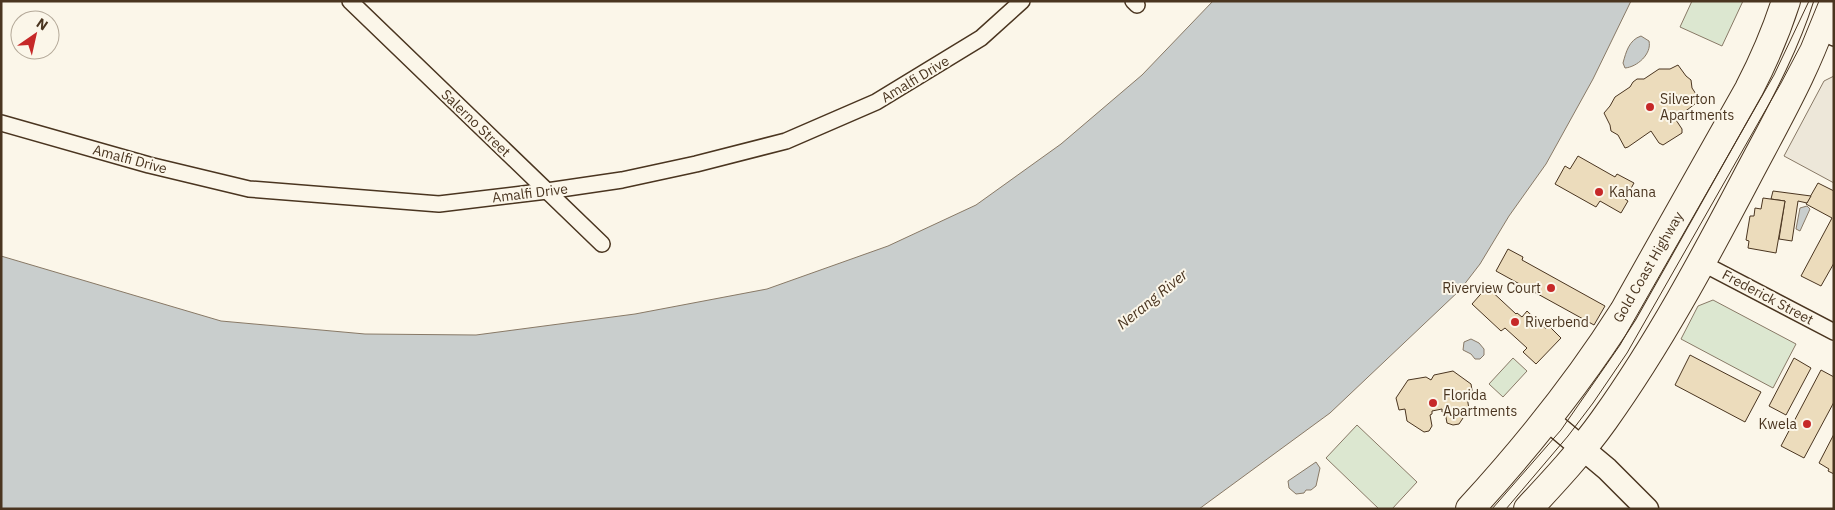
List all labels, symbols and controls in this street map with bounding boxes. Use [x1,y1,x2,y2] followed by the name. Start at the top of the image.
[10,10,60,60] north arrow
[33,14,52,35] text: N
[878,51,953,106] street label: Amalfi Drive
[437,85,515,161] street label: Salerno Street
[1660,90,1734,124] place label: Silverton Apartments
[1644,101,1656,113] marker: Silverton Apartments
[91,140,169,178] street label: Amalfi Drive
[491,179,569,207] street label: Amalfi Drive
[1609,183,1657,201] place label: Kahana
[1593,186,1605,198] marker: Kahana
[1609,208,1687,326] street label: Gold Coast Highway
[1113,264,1192,333] water label: Nerang River
[1719,265,1817,329] street label: Frederick Street
[1442,279,1541,297] place label: Riverview Court
[1545,282,1557,294] marker: Riverview Court
[1525,313,1589,331] place label: Riverbend
[1509,316,1521,328] marker: Riverbend
[1443,386,1517,420] place label: Florida Apartments
[1427,397,1439,409] marker: Florida Apartments
[1759,415,1798,433] place label: Kwela
[1801,418,1813,430] marker: Kwela

